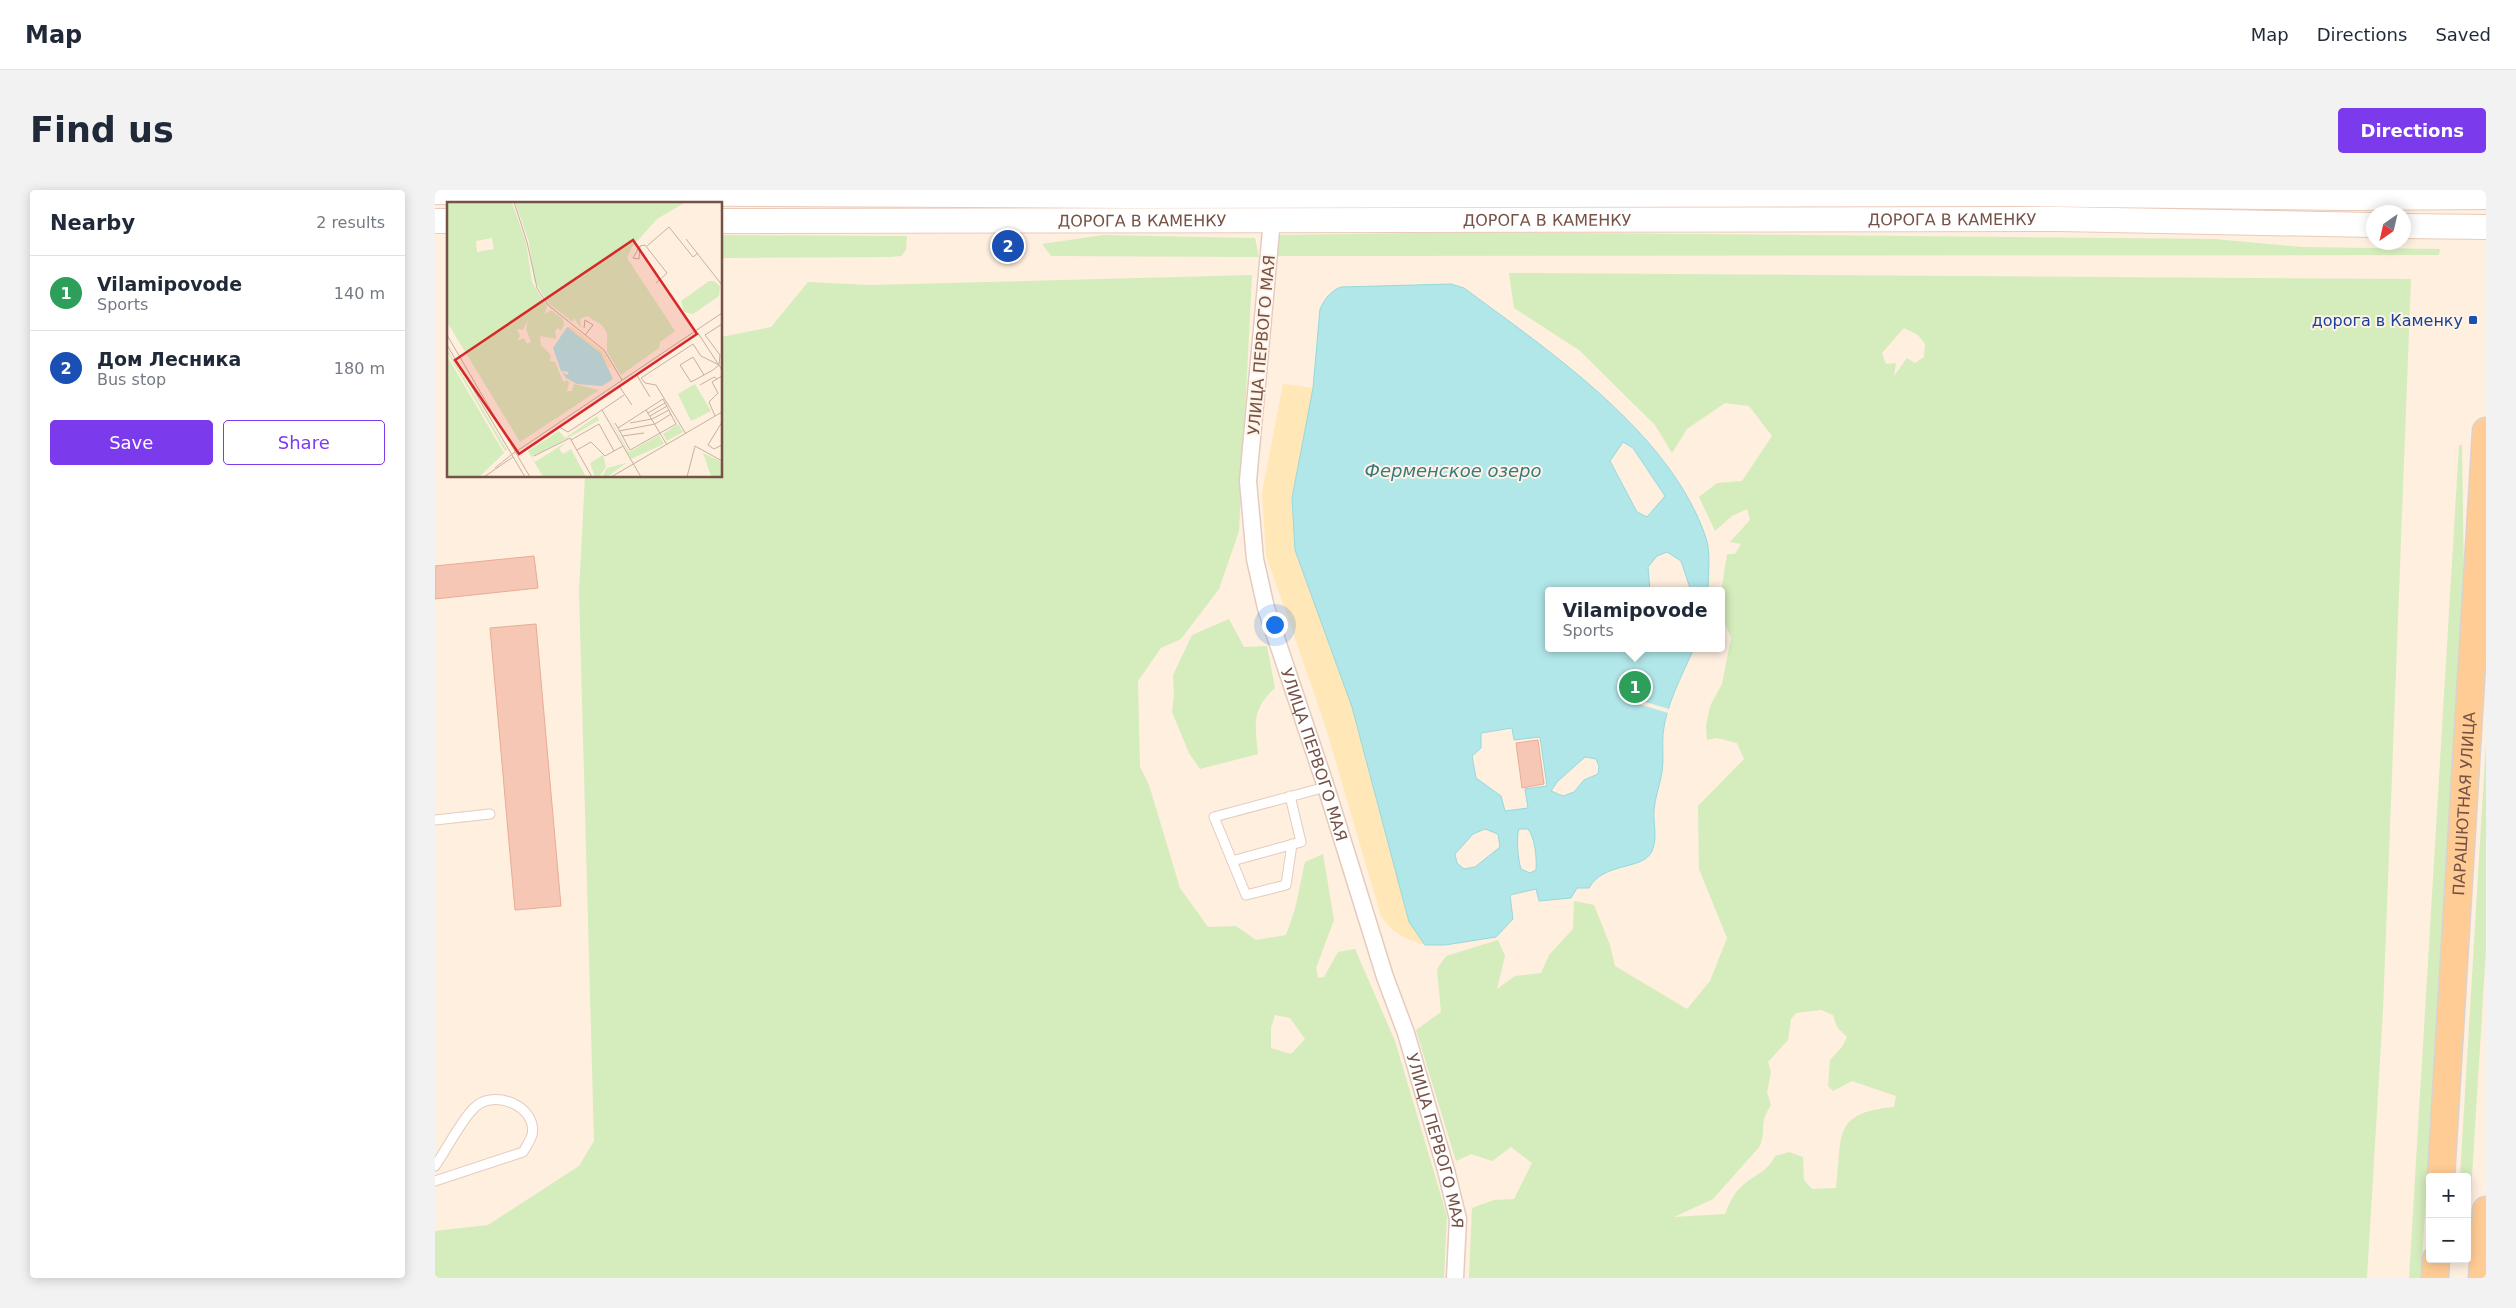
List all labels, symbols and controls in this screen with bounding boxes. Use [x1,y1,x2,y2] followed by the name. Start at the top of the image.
[25,21,82,49] text: Map
[2251,24,2289,45] text: Map
[2317,24,2407,45] text: Directions
[2435,24,2491,45] text: Saved
[2338,108,2486,153] button: Directions
[30,110,174,150] text: Find us
[447,202,723,478] inset map
[2366,205,2411,250] north arrow
[1868,210,2037,229] street label: ДОРОГА В КАМЕНКУ
[50,211,135,235] text: Nearby
[1058,211,1227,230] street label: ДОРОГА В КАМЕНКУ
[1463,211,1632,230] street label: ДОРОГА В КАМЕНКУ
[316,213,385,232] text: 2 results
[992,227,1024,265] pin: 2
[1244,254,1279,436] street label: УЛИЦА ПЕРВОГО МАЯ
[97,273,242,295] text: Vilamipovode
[60,284,72,303] text: 1
[334,284,385,303] text: 140 m
[97,295,148,314] text: Sports
[2312,311,2463,330] place label: дорога в Каменку
[2467,314,2479,326] marker: дорога в Каменку
[97,348,241,370] text: Дом Лесника
[60,359,72,378] text: 2
[334,359,385,378] text: 180 m
[97,370,166,389] text: Bus stop
[50,420,213,465] button: Save
[223,420,385,465] button: Share
[1364,460,1542,481] water label: Ферменское озеро
[1545,587,1725,652] popup
[1562,599,1708,621] text: Vilamipovode
[1262,612,1288,638] your location
[1562,621,1614,640] text: Sports
[1277,666,1351,843] street label: УЛИЦА ПЕРВОГО МАЯ
[1619,668,1651,706] pin: 1
[2449,711,2479,896] street label: ПАРАШЮТНАЯ УЛИЦА
[1402,1051,1467,1229] street label: УЛИЦА ПЕРВОГО МАЯ
[2426,1173,2471,1263] map controls
[2426,1173,2471,1218] button: +
[2426,1218,2471,1263] button: −

